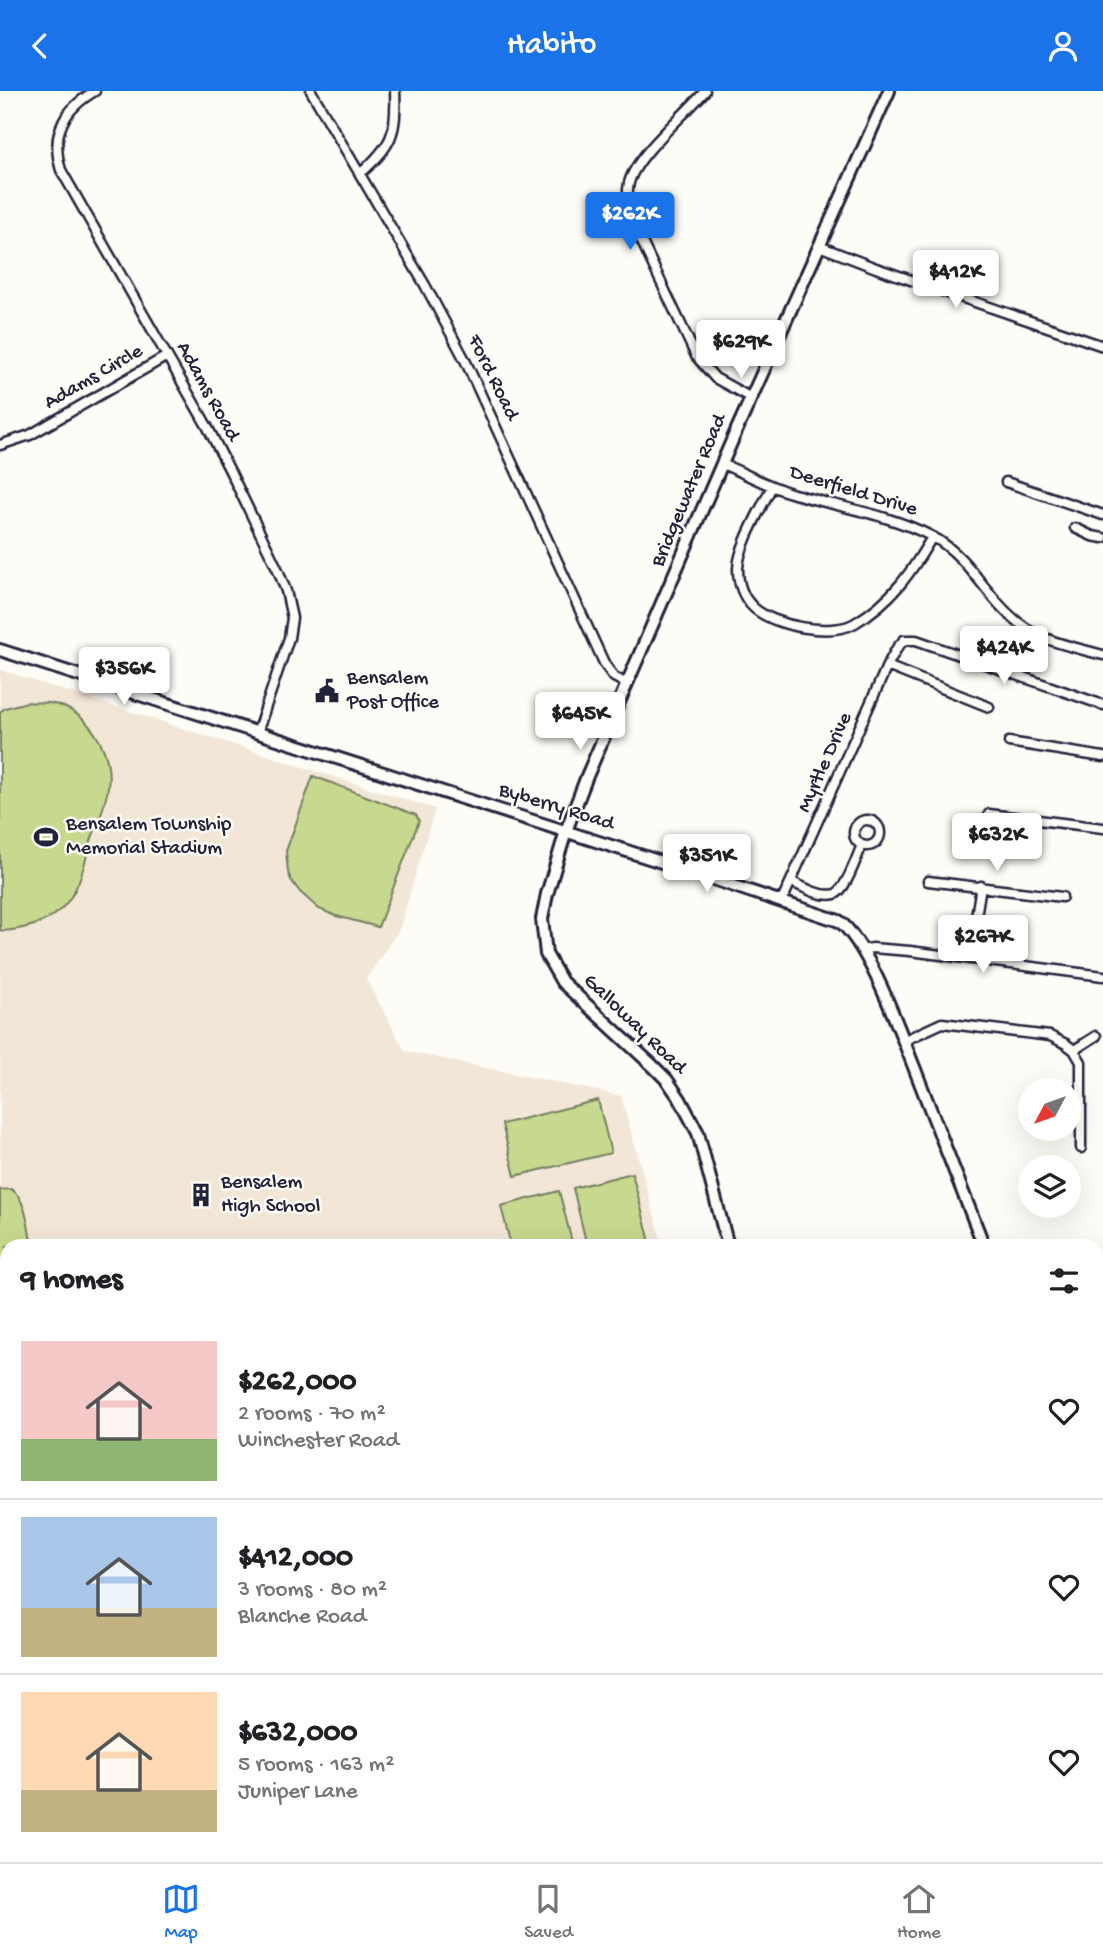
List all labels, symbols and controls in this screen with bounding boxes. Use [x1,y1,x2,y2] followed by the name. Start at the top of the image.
[21,27,59,65] icon: back
[507,27,596,65] text: Habito
[1044,27,1082,65] icon: person
[581,193,679,252] pin: $262K
[601,201,659,228] text: $262K
[907,251,1005,310] pin: $412K
[929,259,983,286] text: $412K
[692,321,790,380] pin: $629K
[712,329,770,356] text: $629K
[460,330,524,426] street label: Ford Road
[169,338,245,448] street label: Adams Road
[40,339,149,416] street label: Adams Circle
[646,409,734,572] street label: Bridgewater Road
[784,460,921,524] street label: Deerfield Drive
[955,627,1053,686] pin: $424K
[976,635,1032,662] text: $424K
[75,647,173,707] pin: $356K
[95,656,153,683] text: $356K
[346,667,440,716] place label: Bensalem Post Office
[313,677,341,705] public building icon: Bensalem Post Office
[531,693,629,752] pin: $645K
[551,701,609,728] text: $645K
[793,708,860,817] street label: Myrtle Drive
[494,778,618,838] street label: Byberry Road
[65,813,232,862] place label: Bensalem Township Memorial Stadium
[948,813,1046,873] pin: $632K
[968,822,1026,849] text: $632K
[32,823,60,851] sports icon: Bensalem Township Memorial Stadium
[658,835,756,894] pin: $351K
[679,843,735,870] text: $351K
[934,915,1032,975] pin: $267K
[954,924,1012,951] text: $267K
[577,969,692,1082] street label: Galloway Road
[1018,1078,1082,1141] north arrow
[1018,1078,1081,1218] map controls
[1018,1155,1081,1218] button: layers
[220,1171,320,1220] place label: Bensalem High School
[187,1181,215,1209] building icon: Bensalem High School
[1045,1262,1083,1300] icon: filters
[21,1264,123,1299] text: 9 homes
[238,1366,357,1401] text: $262,000
[77,1369,161,1453] icon: home
[1045,1392,1083,1430] icon: heart
[238,1401,386,1428] text: 2 rooms · 70 m²
[238,1428,399,1455] text: Winchester Road
[238,1542,353,1577] text: $412,000
[77,1545,161,1629] icon: home
[1045,1568,1083,1606] icon: heart
[238,1577,387,1604] text: 3 rooms · 80 m²
[238,1604,366,1631] text: Blanche Road
[238,1717,358,1752] text: $632,000
[77,1720,161,1804] icon: home
[1045,1743,1083,1781] icon: heart
[238,1752,394,1779] text: 5 rooms · 163 m²
[238,1779,358,1806] text: Juniper Lane
[162,1880,200,1945] tab: Map
[524,1880,573,1945] tab: Saved
[897,1880,941,1945] tab: Home

